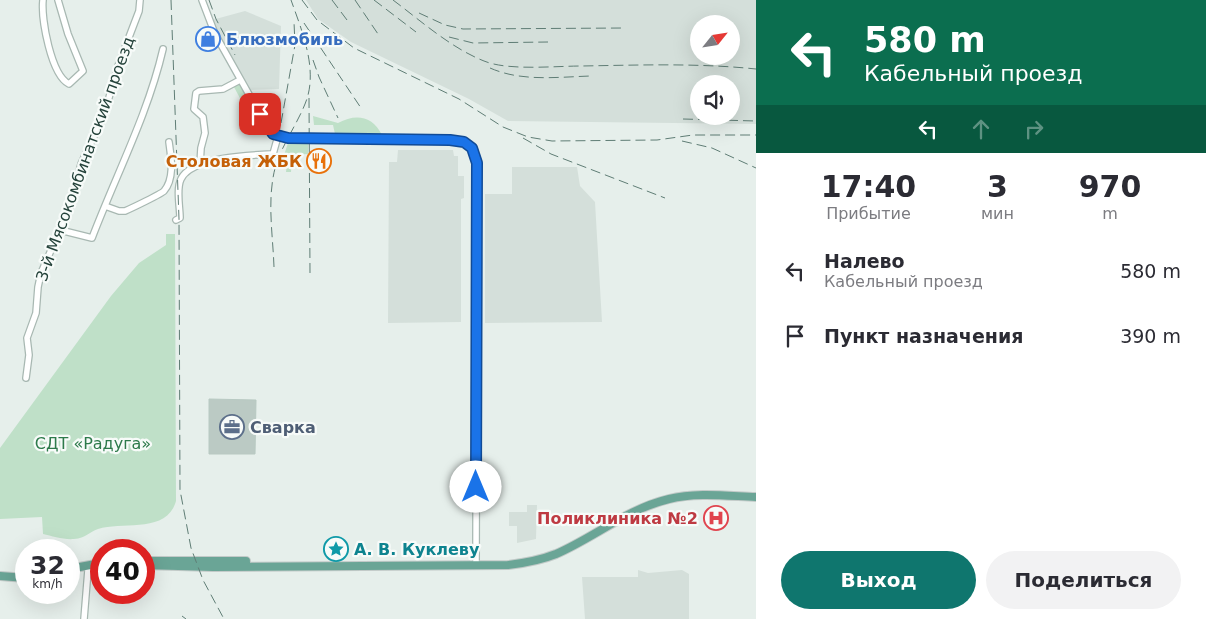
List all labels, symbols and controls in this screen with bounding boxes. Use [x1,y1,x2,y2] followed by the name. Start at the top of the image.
[690,15,740,65] north arrow
[690,15,740,125] map controls
[781,20,846,85] icon: left
[864,20,986,60] text: 580 m
[195,26,221,52] shop icon: Блюзмобиль
[226,30,343,49] place label: Блюзмобиль
[32,34,138,284] street label: 3-й Мясокомбинатский проезд
[864,61,1083,86] text: Кабельный проезд
[690,75,740,125] button: sound
[239,93,281,135] pin
[246,100,274,128] icon: arrive
[914,115,942,143] icon: left
[967,115,995,143] icon: ahead
[1020,115,1048,143] icon: right
[306,148,332,174] restaurant icon: Столовая ЖБК
[166,152,302,171] place label: Столовая ЖБК
[821,169,916,204] text: 17:40
[987,169,1008,204] text: 3
[1079,169,1141,204] text: 970
[826,204,911,223] text: Прибытие
[981,204,1014,223] text: мин
[1102,204,1118,223] text: m
[824,250,905,272] text: Налево
[781,257,809,285] icon: left
[1120,260,1181,282] text: 580 m
[824,272,983,291] text: Кабельный проезд
[781,322,809,350] icon: arrive
[824,325,1023,347] text: Пункт назначения
[1120,325,1181,347] text: 390 m
[219,414,245,440] office icon: Сварка
[250,418,316,437] place label: Сварка
[35,434,151,453] park label: СДТ «Радуга»
[449,460,501,512] position arrow
[703,505,729,531] hospital icon: Поликлиника №2
[537,509,698,528] place label: Поликлиника №2
[323,536,349,562] place icon: А. В. Куклеву
[90,539,155,604] speed limit sign: 40
[354,540,480,559] place label: А. В. Куклеву
[30,551,65,580] text: 32
[781,551,976,609] button: Выход
[986,551,1181,609] button: Поделиться
[32,577,63,591] text: km/h

